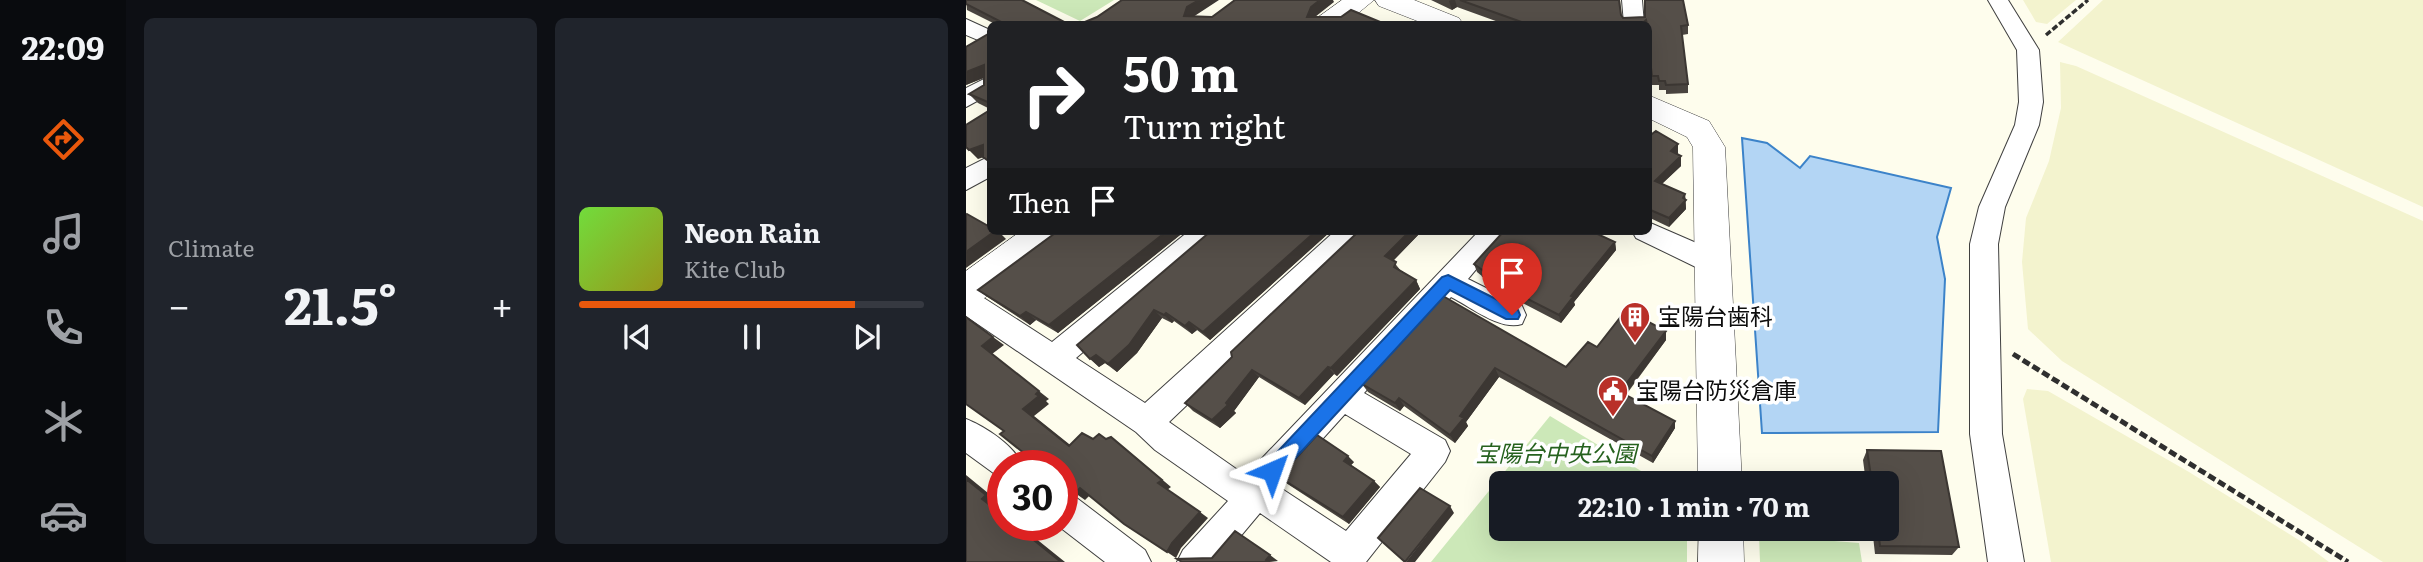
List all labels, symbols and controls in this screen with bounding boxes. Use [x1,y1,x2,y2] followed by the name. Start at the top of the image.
[21,22,105,70] text: 22:09
[1123,34,1239,107] text: 50 m
[1008,49,1099,140] icon: right
[1123,101,1285,149] text: Turn right
[39,115,88,164] icon: directions
[1008,182,1070,221] text: Then
[1084,182,1122,220] icon: arrive
[39,209,88,258] icon: music
[684,212,821,251] text: Neon Rain
[168,230,254,264] text: Climate
[1482,243,1542,315] pin
[684,251,785,285] text: Kite Club
[1493,254,1531,292] icon: arrive
[284,264,397,341] text: 21.5°
[168,275,190,332] text: −
[491,275,513,332] text: +
[1658,298,1773,332] place label: 宝陽台歯科
[1618,300,1652,344] building icon: 宝陽台歯科
[39,303,88,352] icon: phone
[618,318,656,356] icon: previous
[733,318,771,356] icon: pause
[848,318,886,356] icon: next
[1636,372,1797,406] place label: 宝陽台防災倉庫
[1596,374,1630,418] public building icon: 宝陽台防災倉庫
[39,397,88,446] icon: climate
[1235,434,1309,508] position arrow
[1476,435,1640,469] park label: 宝陽台中央公園
[987,450,1078,541] speed limit sign: 30
[1578,486,1810,525] text: 22:10 · 1 min · 70 m
[39,491,88,540] icon: car

